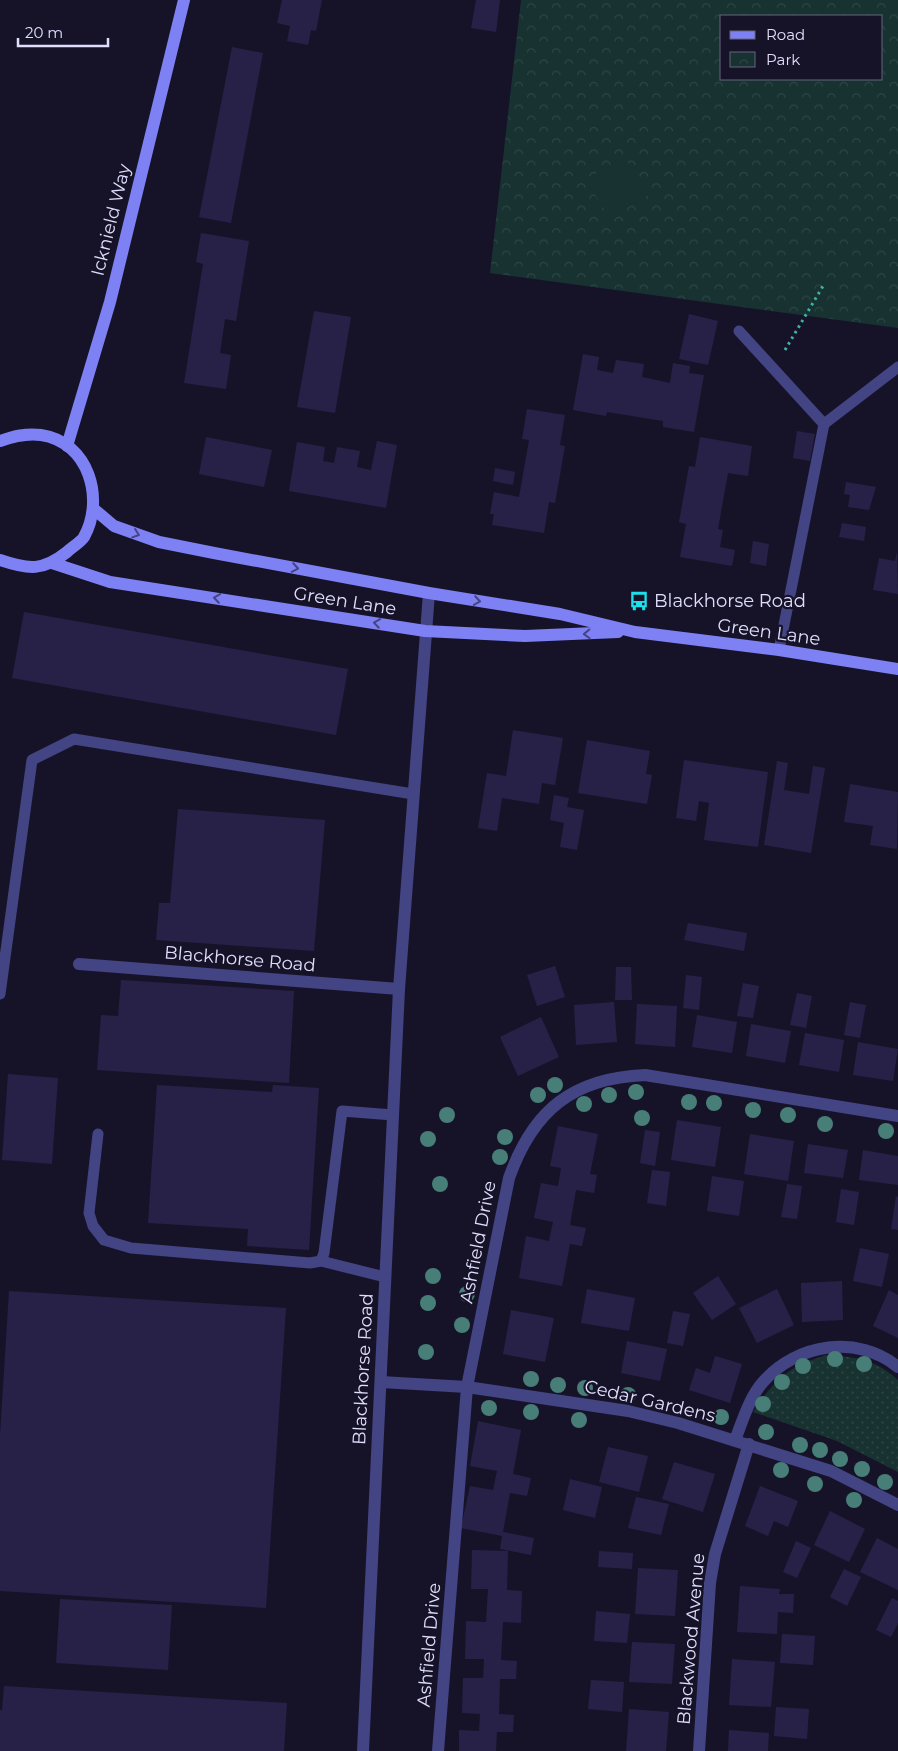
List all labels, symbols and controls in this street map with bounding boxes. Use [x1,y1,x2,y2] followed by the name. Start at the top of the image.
[18,15,108,47] scale bar
[720,15,883,80] legend
[25,23,63,42] text: 20 m
[766,25,805,44] text: Road
[766,50,800,69] text: Park
[86,161,136,278] street label: Icknield Way
[132,528,140,538] one-way arrow
[290,563,299,573] one-way arrow
[292,582,398,620] street label: Green Lane
[628,590,650,612] bus stop icon: Blackhorse Road
[654,590,806,612] place label: Blackhorse Road
[212,594,221,604] one-way arrow
[472,596,481,606] one-way arrow
[716,614,822,650] street label: Green Lane
[373,619,381,629] one-way arrow
[583,628,591,639] one-way arrow
[163,941,317,977] street label: Blackhorse Road
[455,1179,501,1305] street label: Ashfield Drive
[348,1293,378,1445] street label: Blackhorse Road
[582,1375,718,1427] street label: Cedar Gardens
[673,1552,709,1726] street label: Blackwood Avenue
[413,1582,445,1708] street label: Ashfield Drive

